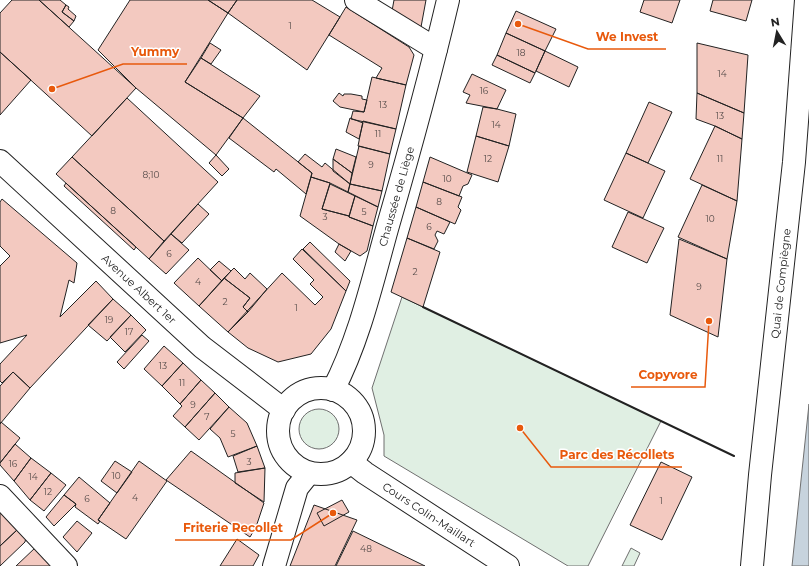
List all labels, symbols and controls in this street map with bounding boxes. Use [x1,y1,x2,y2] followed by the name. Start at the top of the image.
[757,12,797,52] north arrow
[770,14,781,30] text: N
[288,20,292,31] house number: 1
[588,25,666,49] callout: We Invest
[596,29,659,44] text: We Invest
[123,40,187,64] callout: Yummy
[130,44,180,59] text: Yummy
[517,47,526,58] house number: 18
[717,68,727,79] house number: 14
[480,85,489,96] house number: 16
[379,99,387,110] house number: 13
[716,110,724,121] house number: 13
[491,119,501,130] house number: 14
[375,128,381,139] house number: 11
[376,144,417,248] street label: Chaussée de Liège
[484,153,492,164] house number: 12
[717,153,723,164] house number: 11
[368,159,374,170] house number: 9
[143,169,159,180] house number: 8;10
[442,173,452,184] house number: 10
[436,196,442,207] house number: 8
[110,205,116,216] house number: 8
[361,206,367,217] house number: 5
[322,211,328,222] house number: 3
[705,213,715,224] house number: 10
[426,221,432,232] house number: 6
[768,227,794,339] street label: Quai de Compiègne
[166,248,172,259] house number: 6
[99,251,179,327] street label: Avenue Albert 1er
[412,266,418,277] house number: 2
[195,276,201,287] house number: 4
[696,281,702,292] house number: 9
[222,296,228,307] house number: 2
[294,302,298,313] house number: 1
[105,314,114,325] house number: 19
[125,326,133,337] house number: 17
[159,360,167,371] house number: 13
[631,363,705,387] callout: Copyvore
[639,367,698,382] text: Copyvore
[179,377,185,388] house number: 11
[190,399,196,410] house number: 9
[204,411,210,422] house number: 7
[230,428,236,439] house number: 5
[551,443,682,467] callout: Parc des Récollets
[560,447,675,462] text: Parc des Récollets
[246,456,252,467] house number: 3
[9,458,18,469] house number: 16
[111,470,121,481] house number: 10
[28,471,38,482] house number: 14
[380,479,478,550] street label: Cours Colin-Maillart
[44,486,52,497] house number: 12
[132,492,138,503] house number: 4
[84,493,90,504] house number: 6
[659,495,663,506] house number: 1
[175,516,291,540] callout: Friterie Recollet
[183,520,284,535] text: Friterie Recollet
[360,543,372,554] house number: 48

